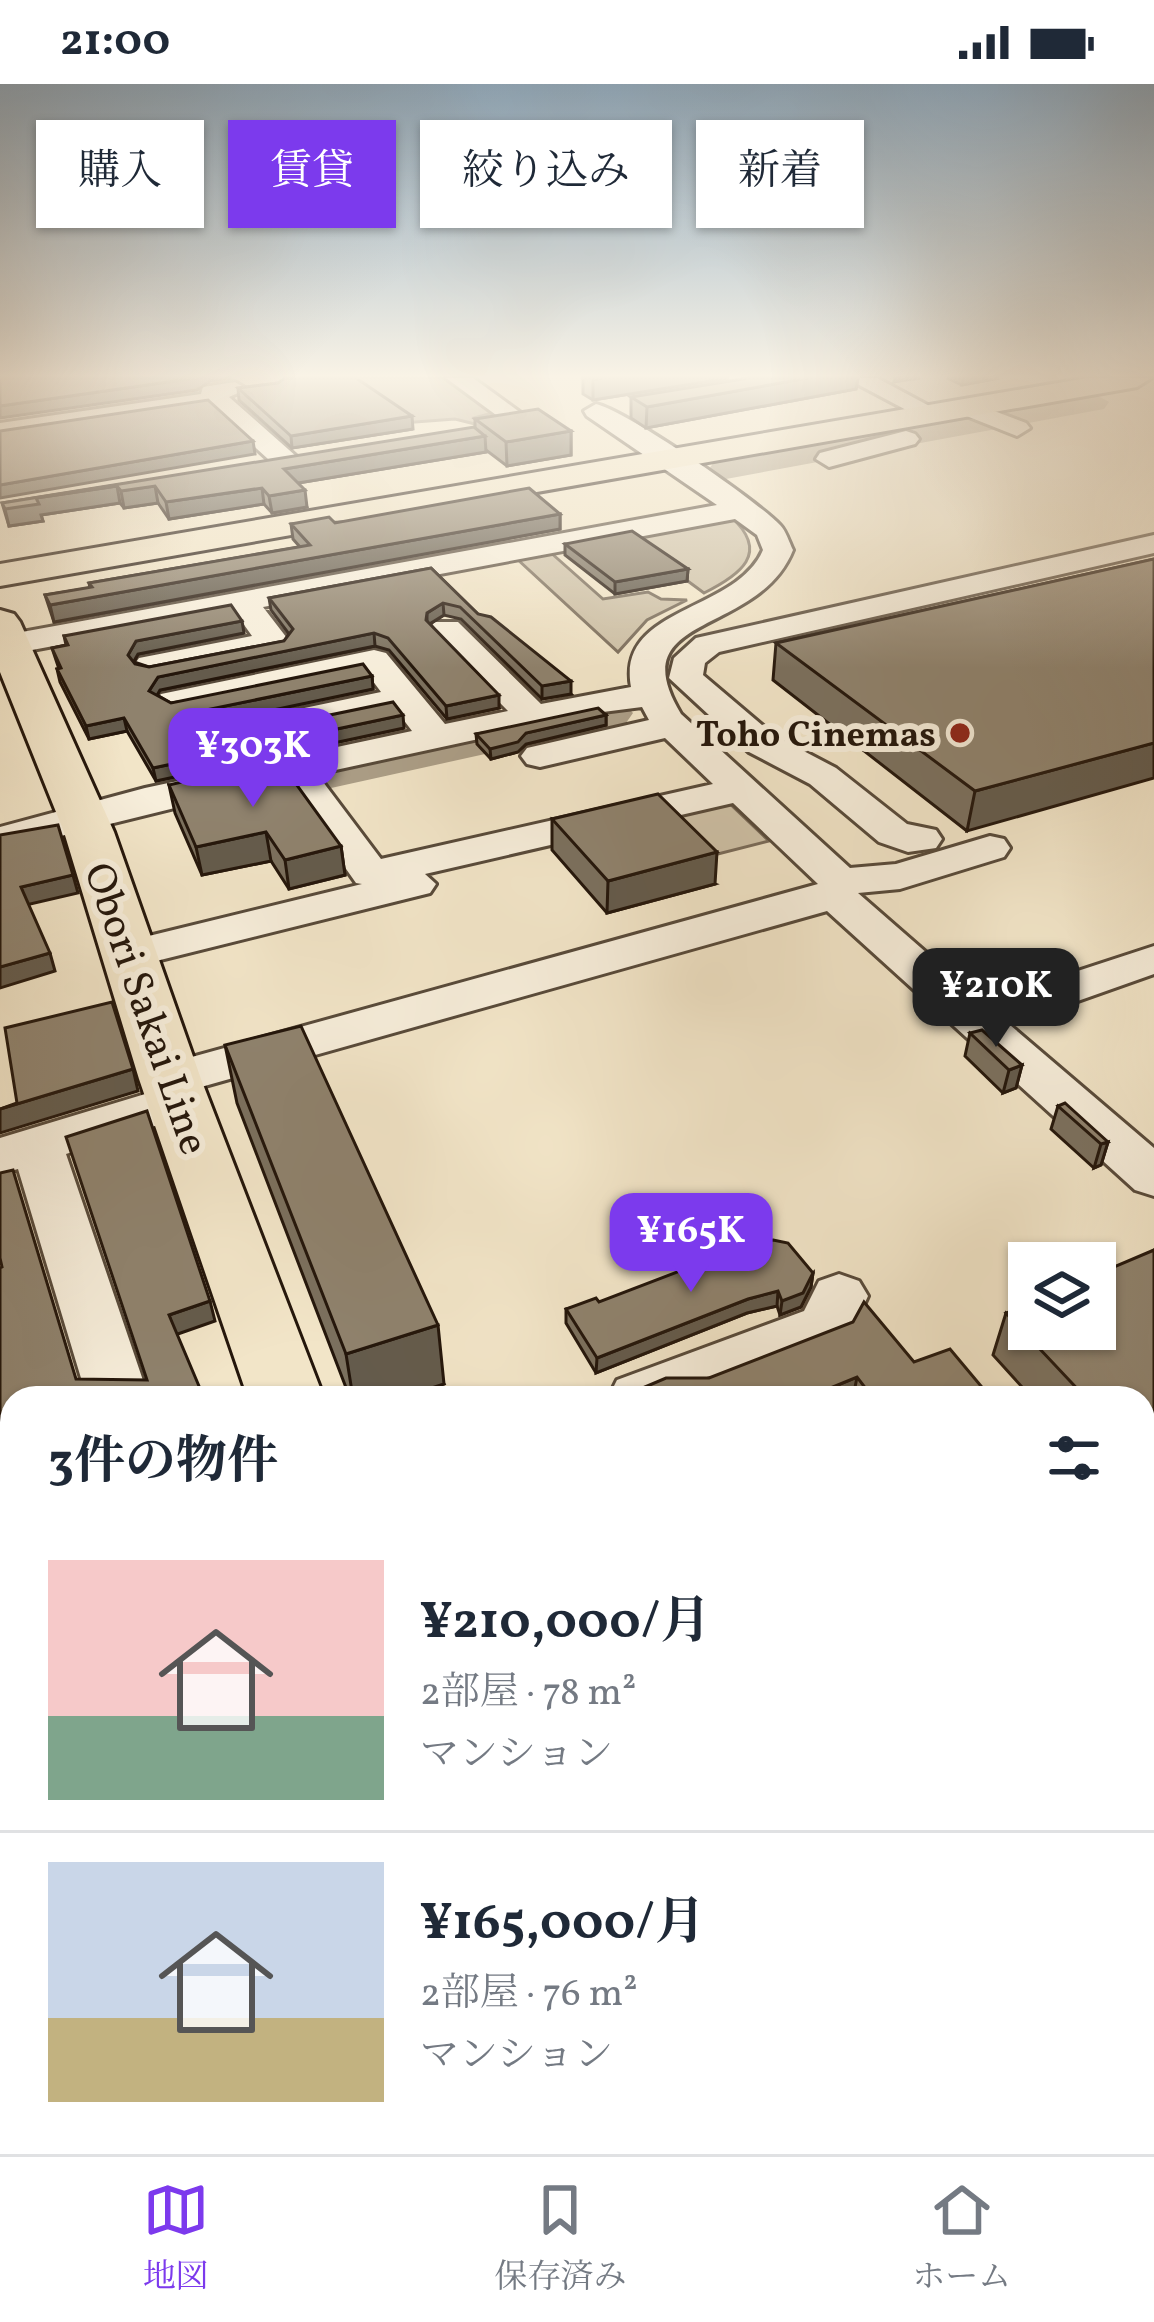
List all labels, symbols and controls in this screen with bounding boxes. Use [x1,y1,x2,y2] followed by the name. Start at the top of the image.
[60,11,170,74] text: 21:00
[36,120,204,228] chip: 購入
[228,120,396,228] chip: 賃貸
[420,120,672,228] chip: 絞り込み
[696,120,864,228] chip: 新着
[169,708,337,810] pin: ¥303K
[696,712,936,762] place label: Toho Cinemas
[195,720,311,774] text: ¥303K
[947,720,973,746] marker: Toho Cinemas
[66,856,221,1163] street label: Obori Sakai Line
[912,948,1080,1050] pin: ¥210K
[940,960,1052,1014] text: ¥210K
[607,1193,775,1295] pin: ¥165K
[637,1205,745,1259] text: ¥165K
[1008,1242,1116,1350] map controls
[1008,1242,1116,1350] button: layers
[1041,1425,1107,1491] icon: filters
[48,1428,278,1499] text: 3件の物件
[420,1588,711,1659] text: ¥210,000/月
[144,1608,288,1752] icon: home
[420,1667,637,1721] text: 2部屋 · 78 m²
[420,1729,613,1783] text: マンション
[420,1889,706,1960] text: ¥165,000/月
[144,1910,288,2054] icon: home
[420,1968,638,2022] text: 2部屋 · 76 m²
[420,2030,613,2084] text: マンション
[143,2177,209,2302] tab: 地図
[494,2177,626,2302] tab: 保存済み
[912,2177,1011,2302] tab: ホーム

